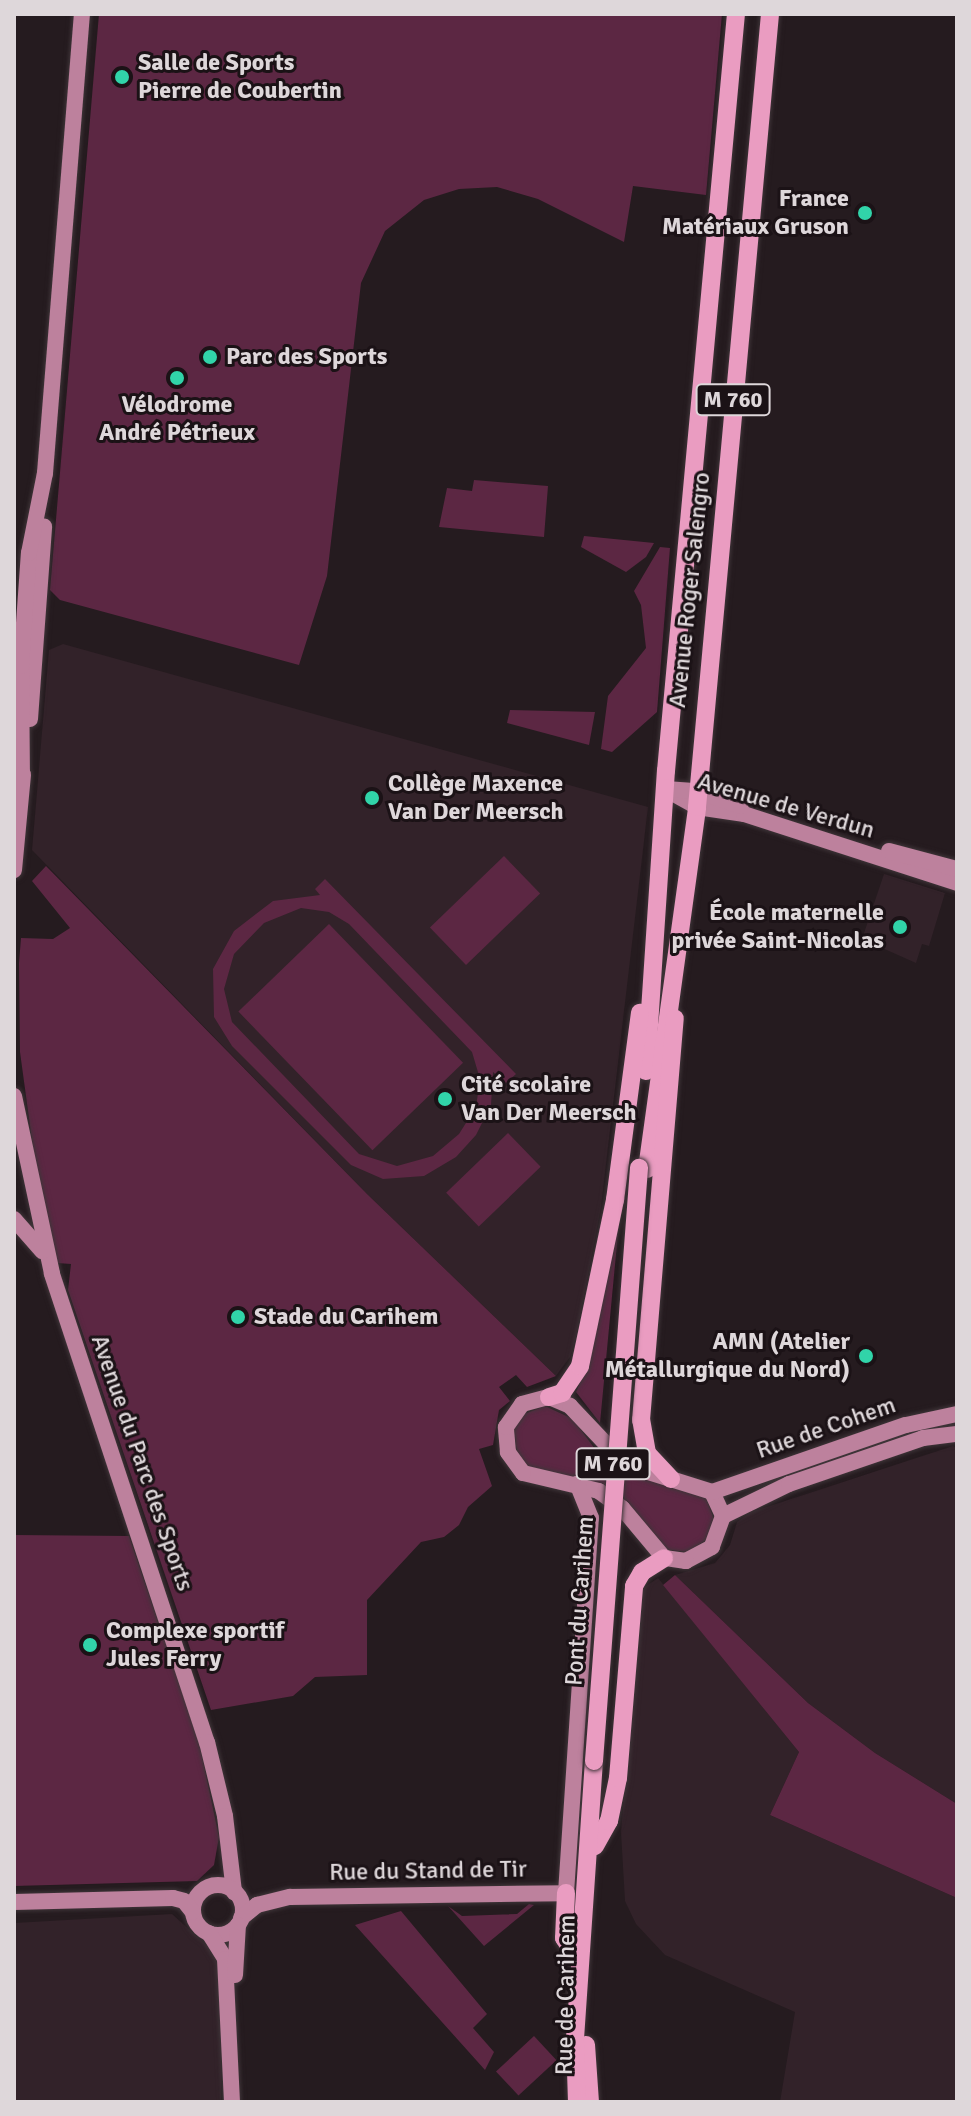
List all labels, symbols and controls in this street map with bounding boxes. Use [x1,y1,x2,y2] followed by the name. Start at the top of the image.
[138,49,342,105] place label: Salle de Sports Pierre de Coubertin
[113,68,131,86] marker: Salle de Sports Pierre de Coubertin
[662,185,849,241] place label: France Matériaux Gruson
[856,204,874,222] marker: France Matériaux Gruson
[226,343,387,371] place label: Parc des Sports
[201,348,219,366] marker: Parc des Sports
[168,369,186,387] marker: Vélodrome André Pétrieux
[695,382,771,418] road number: M 760
[99,391,255,447] place label: Vélodrome André Pétrieux
[663,471,717,709] street label: Avenue Roger Salengro
[694,767,878,845] street label: Avenue de Verdun
[388,770,564,826] place label: Collège Maxence Van Der Meersch
[363,789,381,807] marker: Collège Maxence Van Der Meersch
[672,899,884,955] place label: École maternelle privée Saint-Nicolas
[891,918,909,936] marker: École maternelle privée Saint-Nicolas
[461,1071,637,1127] place label: Cité scolaire Van Der Meersch
[436,1090,454,1108] marker: Cité scolaire Van Der Meersch
[254,1303,438,1331] place label: Stade du Carihem
[229,1308,247,1326] marker: Stade du Carihem
[605,1328,850,1384] place label: AMN (Atelier Métallurgique du Nord)
[85,1331,199,1595] street label: Avenue du Parc des Sports
[857,1347,875,1365] marker: AMN (Atelier Métallurgique du Nord)
[753,1391,899,1465] street label: Rue de Cohem
[575,1446,651,1482] road number: M 760
[560,1515,600,1687] street label: Pont du Carihem
[106,1617,284,1673] place label: Complexe sportif Jules Ferry
[81,1636,99,1654] marker: Complexe sportif Jules Ferry
[329,1855,527,1887] street label: Rue du Stand de Tir
[550,1914,582,2076] street label: Rue de Carihem

